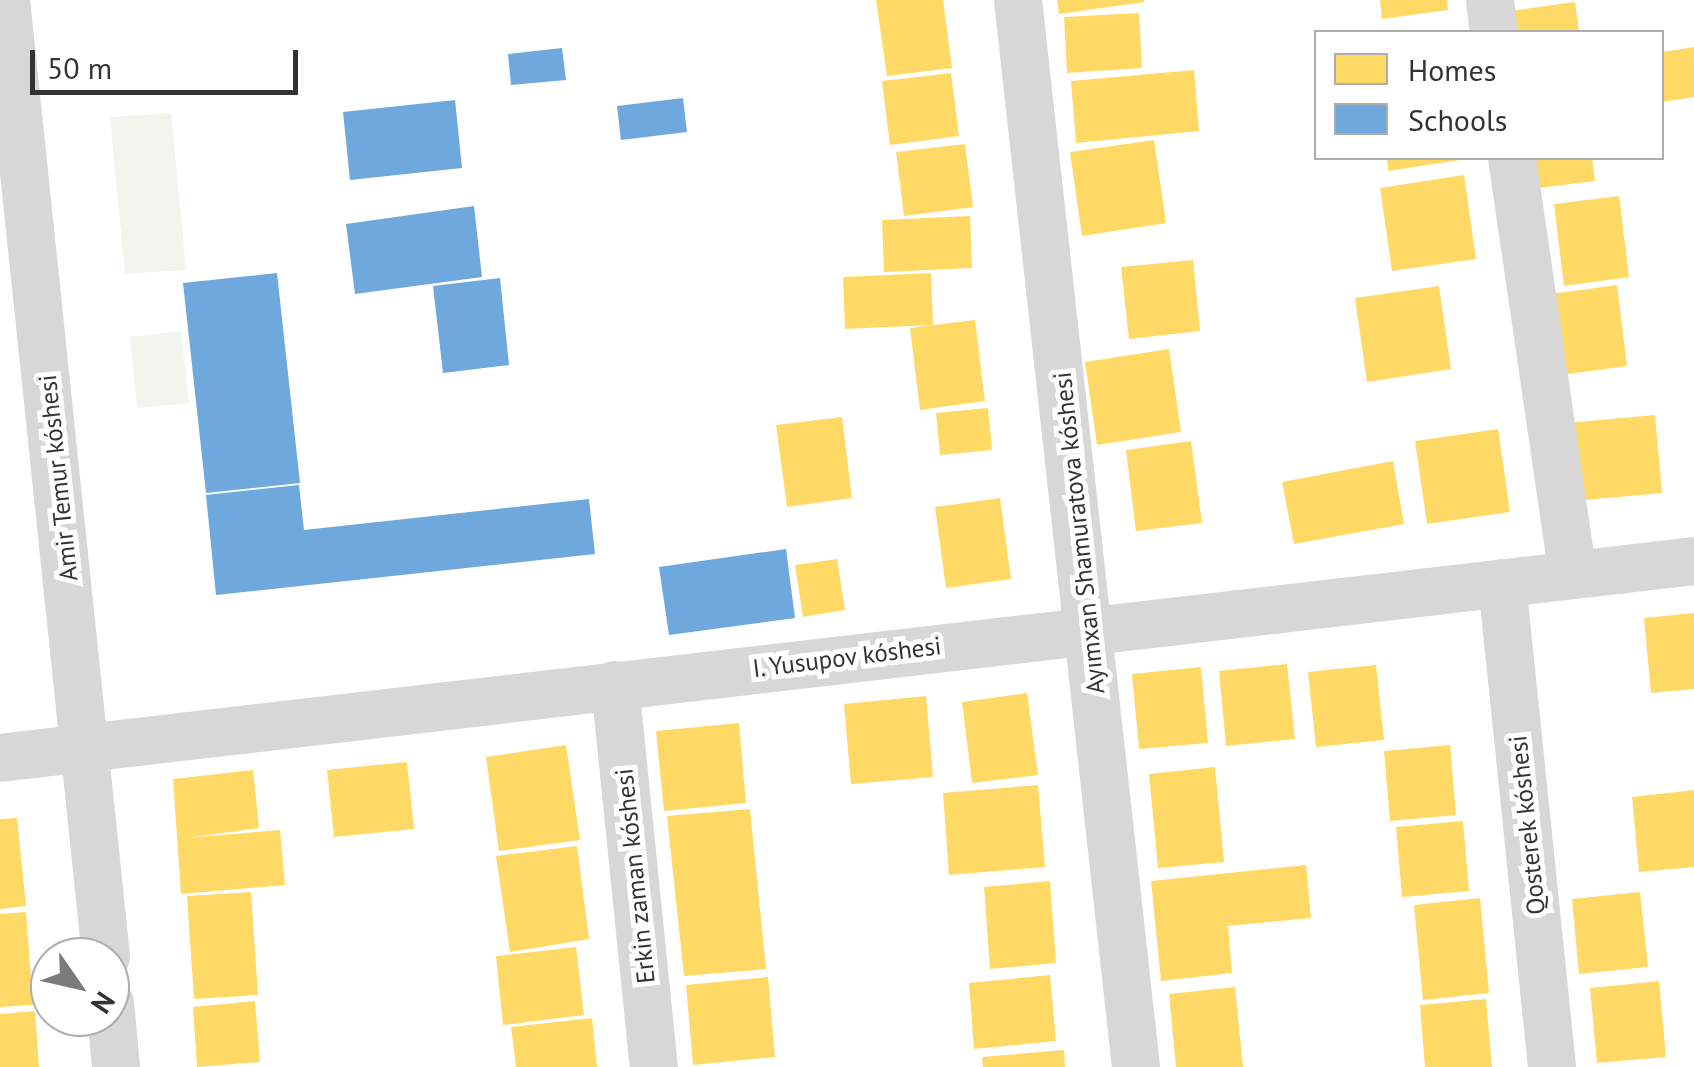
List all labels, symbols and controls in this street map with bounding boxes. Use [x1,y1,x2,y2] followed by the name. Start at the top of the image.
[35,30,302,92] scale bar
[1314,30,1664,160] legend
[47,48,112,87] text: 50 m
[1408,50,1496,89] text: Homes
[1408,100,1507,139] text: Schools
[1047,370,1111,696] street label: Ayımxan Shamuratova kóshesi
[32,373,84,583] street label: Amir Temur kóshesi
[749,630,945,684] street label: I. Yusupov kóshesi
[1503,733,1551,917] street label: Qosterek kóshesi
[609,767,661,985] street label: Erkin zaman kóshesi
[30,937,130,1037] north arrow
[83,985,124,1021] text: N

